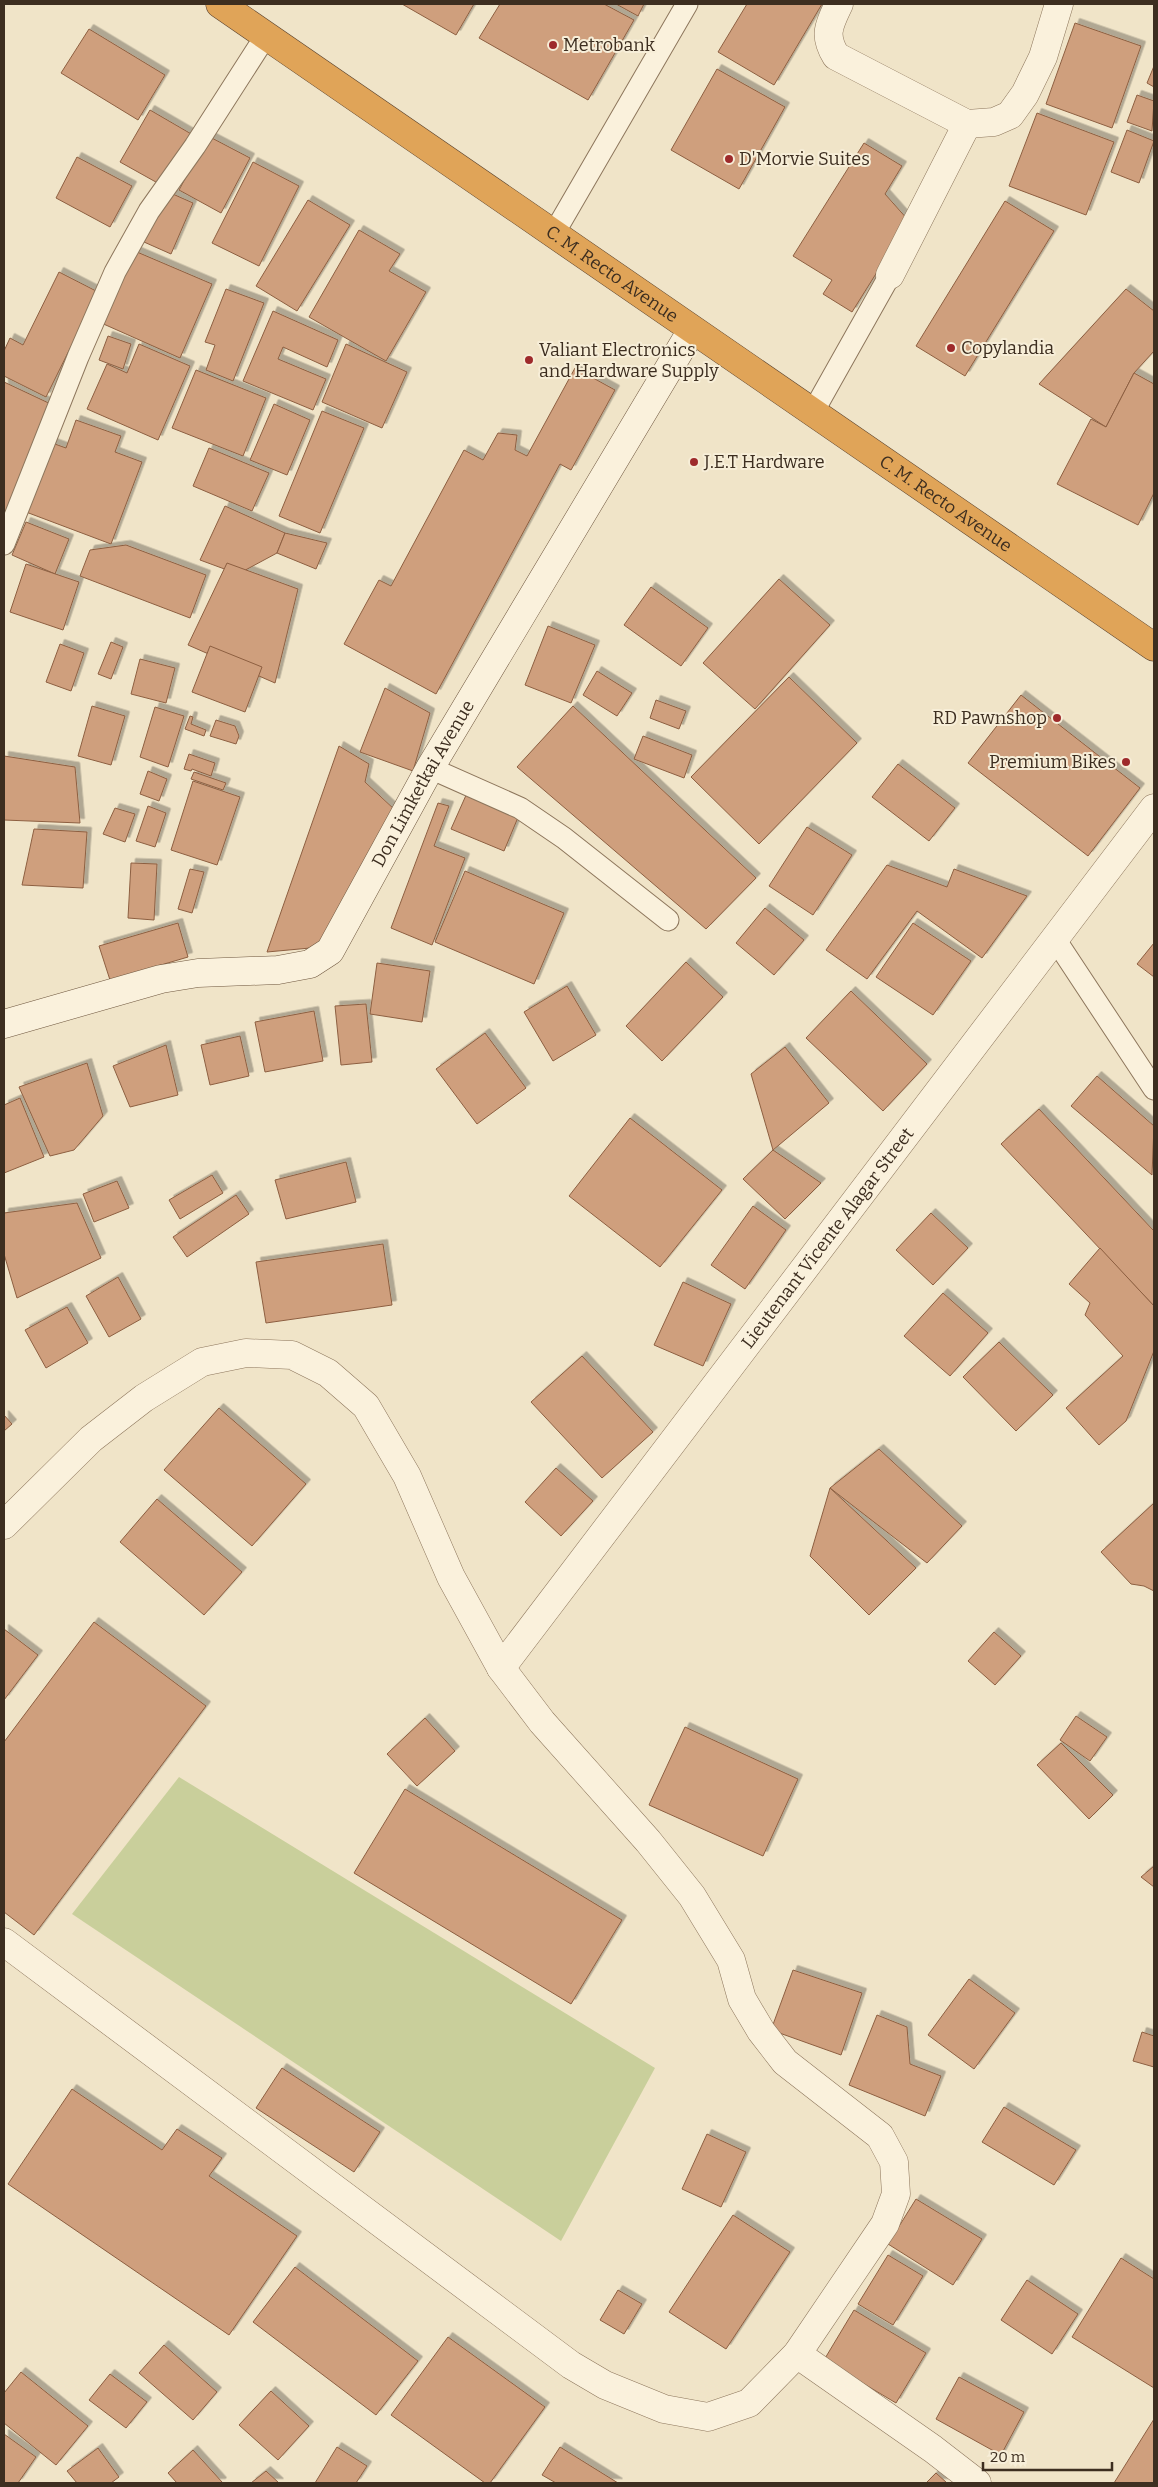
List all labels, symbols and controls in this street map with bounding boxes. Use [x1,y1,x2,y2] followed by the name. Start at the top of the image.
[563,34,656,56] place label: Metrobank
[547,39,559,51] marker: Metrobank
[739,148,870,170] place label: D'Morvie Suites
[723,153,735,165] marker: D'Morvie Suites
[542,221,683,327] street label: C. M. Recto Avenue
[961,337,1054,359] place label: Copylandia
[539,339,719,382] place label: Valiant Electronics and Hardware Supply
[945,342,957,354] marker: Copylandia
[523,354,535,366] marker: Valiant Electronics and Hardware Supply
[875,450,1016,557] street label: C. M. Recto Avenue
[703,451,825,473] place label: J.E.T Hardware
[688,456,700,468] marker: J.E.T Hardware
[367,696,479,871] street label: Don Limketkai Avenue
[932,707,1047,729] place label: RD Pawnshop
[1051,712,1063,724] marker: RD Pawnshop
[989,751,1116,773] place label: Premium Bikes
[1120,756,1132,768] marker: Premium Bikes
[737,1123,919,1353] street label: Lieutenant Vicente Alagar Street
[983,2440,1112,2472] scale bar
[990,2448,1026,2466] text: 20 m

